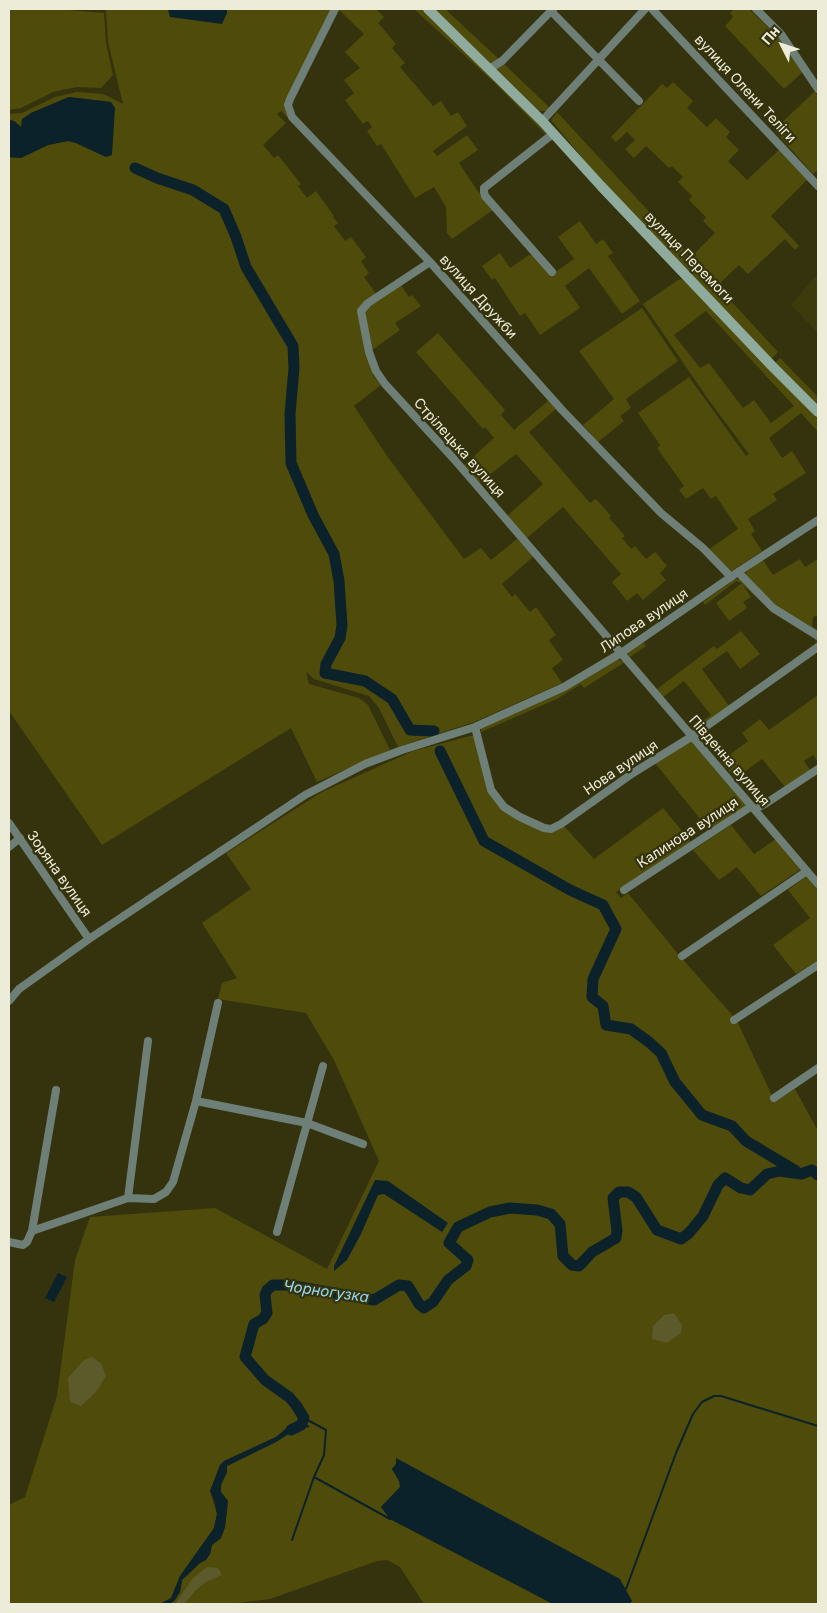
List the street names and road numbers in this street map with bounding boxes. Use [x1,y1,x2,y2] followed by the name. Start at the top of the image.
[691,32,799,146] street label: вулиця Олени Теліги
[641,209,737,307] street label: вулиця Перемоги
[436,252,520,342] street label: вулиця Дружби
[410,395,508,501] street label: Стрілецька вулиця
[597,585,691,657] street label: Липова вулиця
[685,712,773,810] street label: Південна вулиця
[581,737,661,799] street label: Нова вулиця
[634,794,742,872] street label: Калинова вулиця
[23,828,95,920] street label: Зоряна вулиця

